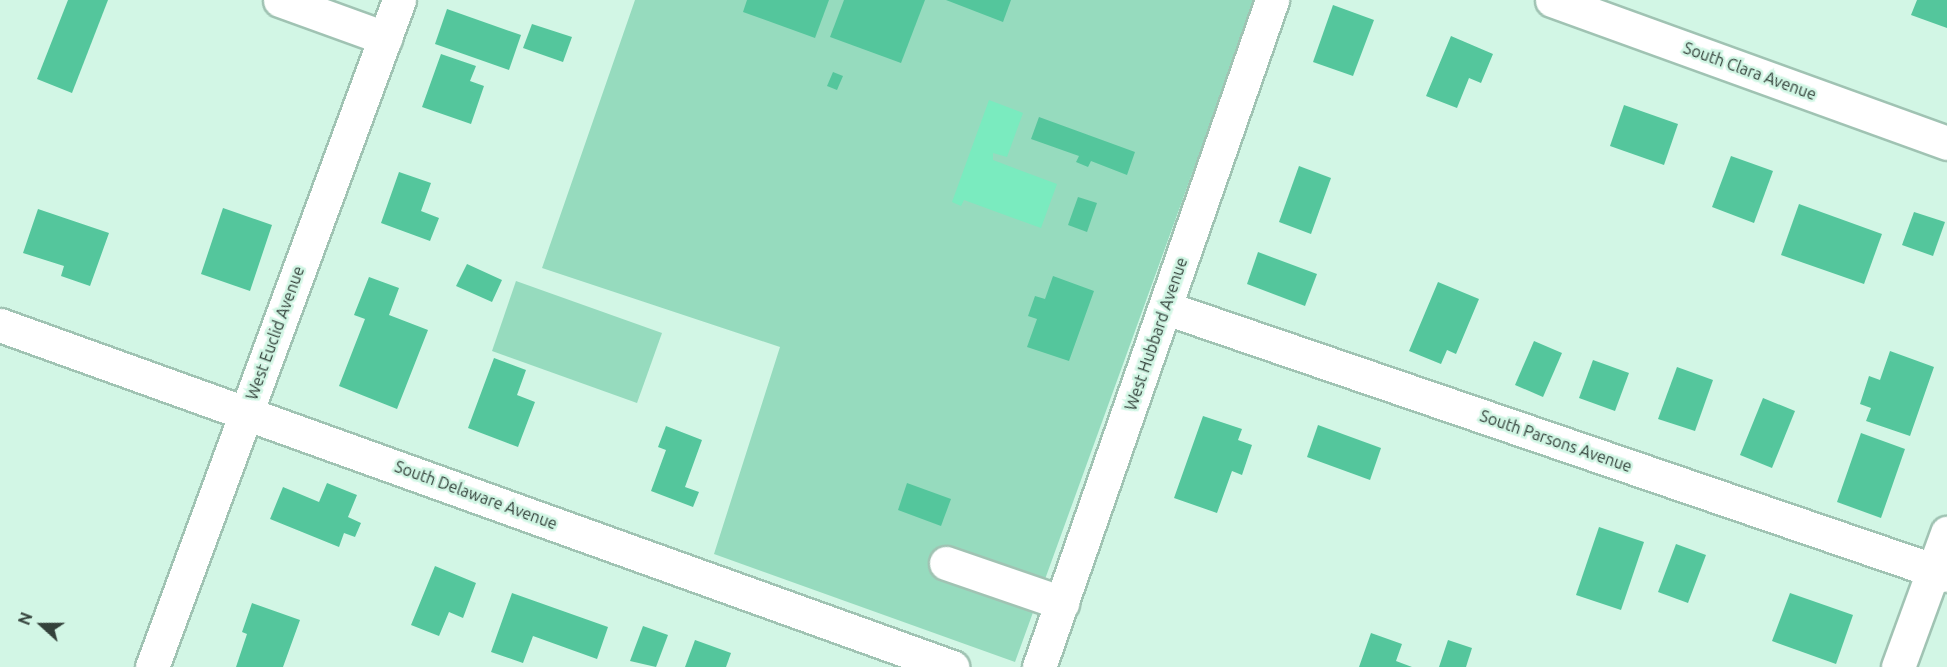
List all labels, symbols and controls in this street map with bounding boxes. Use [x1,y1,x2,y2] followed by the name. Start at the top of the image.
[1681,38,1819,104] street label: South Clara Avenue
[1121,255,1191,413] street label: West Hubbard Avenue
[242,264,308,402] street label: West Euclid Avenue
[1477,406,1635,476] street label: South Parsons Avenue
[392,457,560,533] street label: South Delaware Avenue
[12,595,72,655] north arrow
[15,610,36,627] text: N

